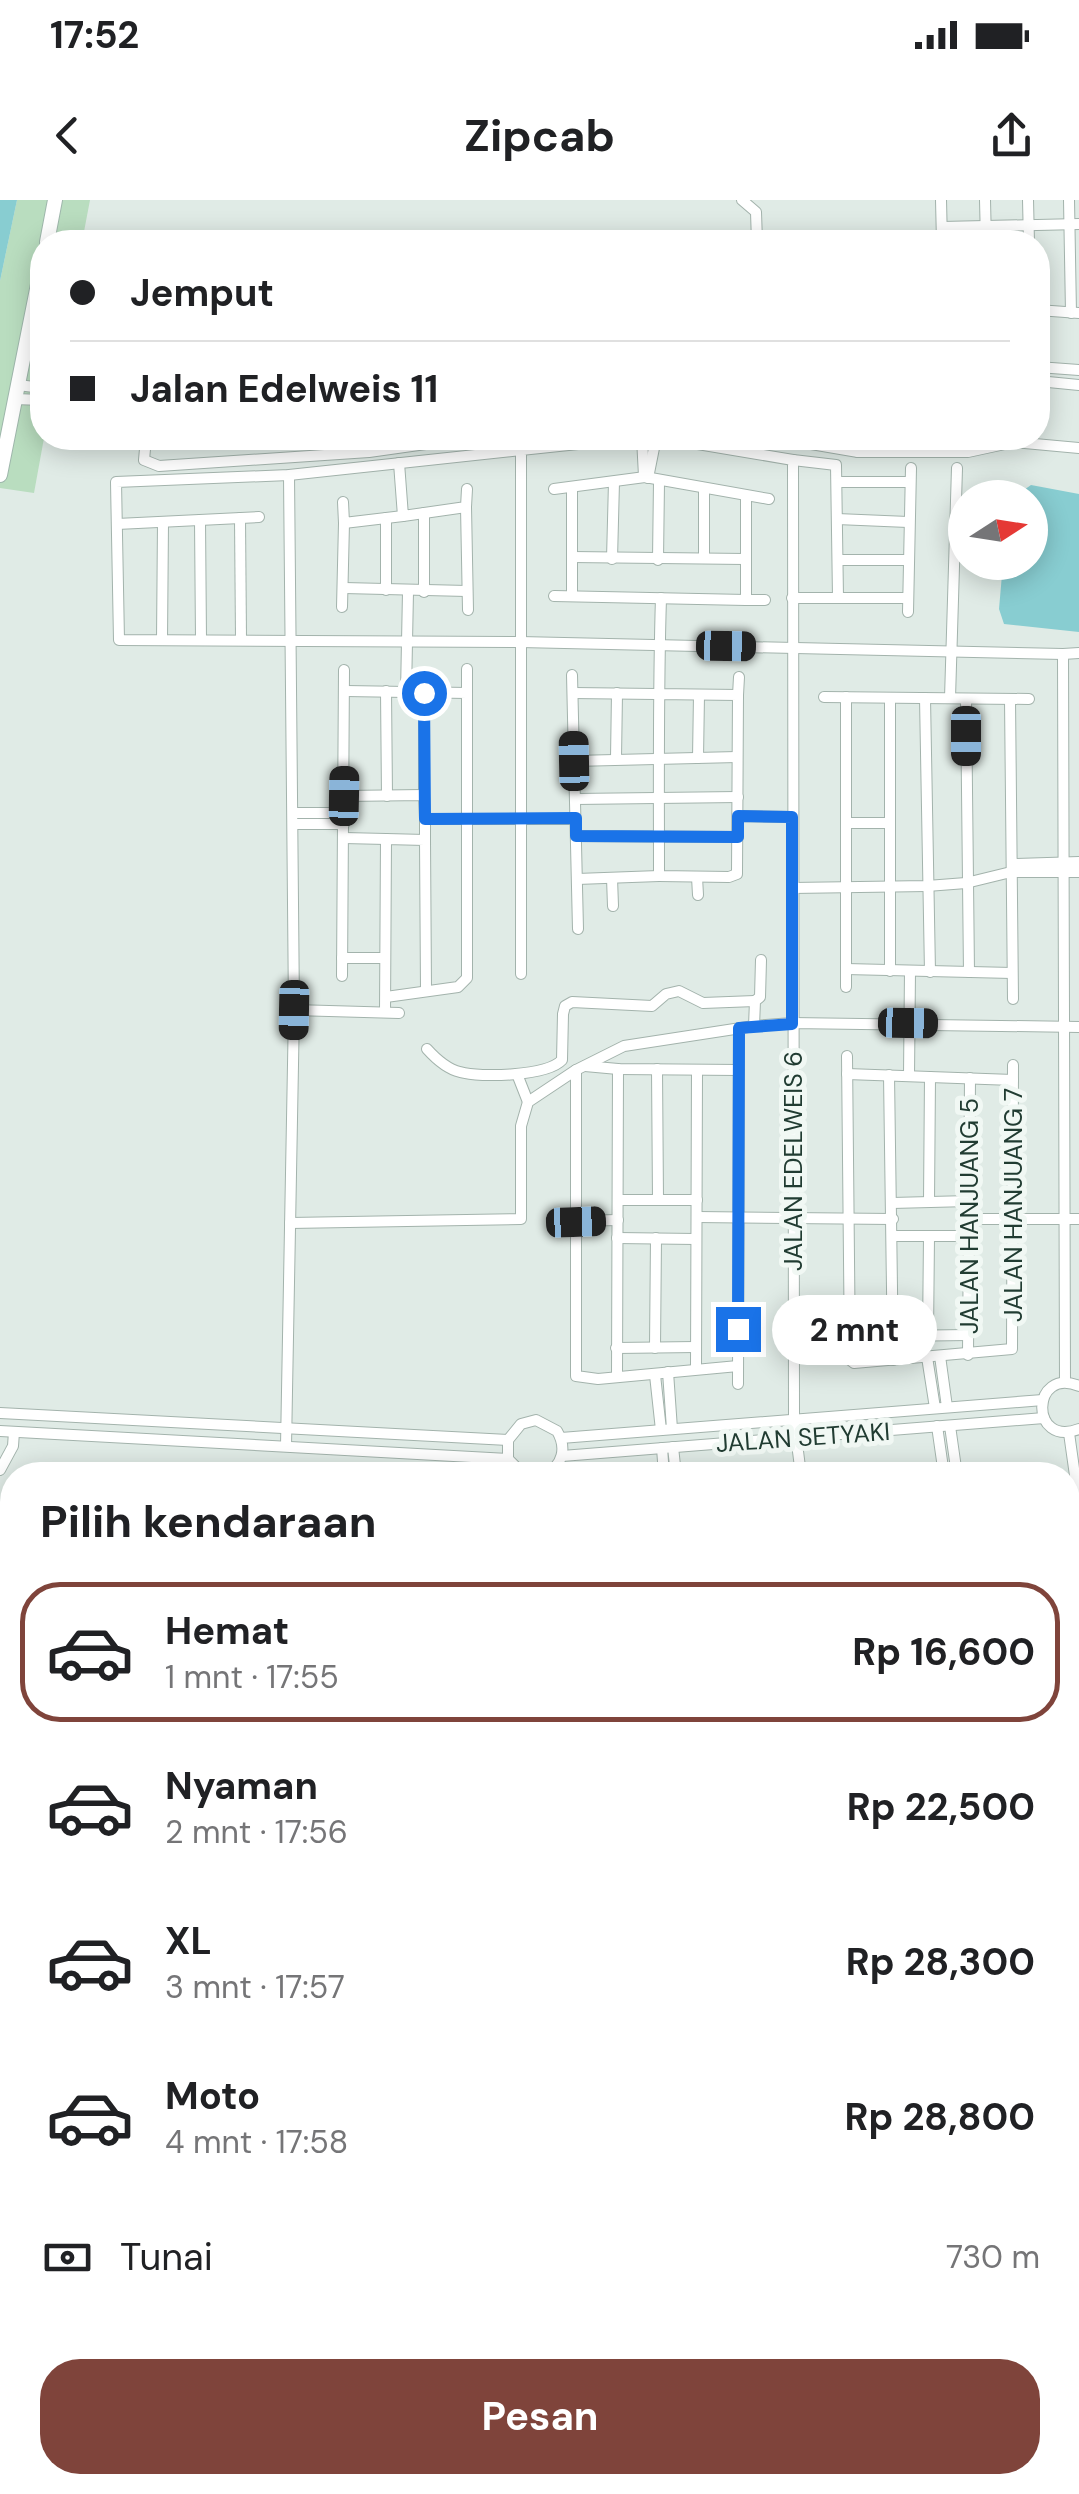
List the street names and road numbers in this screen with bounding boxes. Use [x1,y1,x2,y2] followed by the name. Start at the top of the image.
[777,1051,810,1271] street label: JALAN EDELWEIS 6
[997,1088,1030,1322] street label: JALAN HANJUANG 7
[953,1098,986,1334] street label: JALAN HANJUANG 5
[715,1415,891,1460] street label: JALAN SETYAKI

